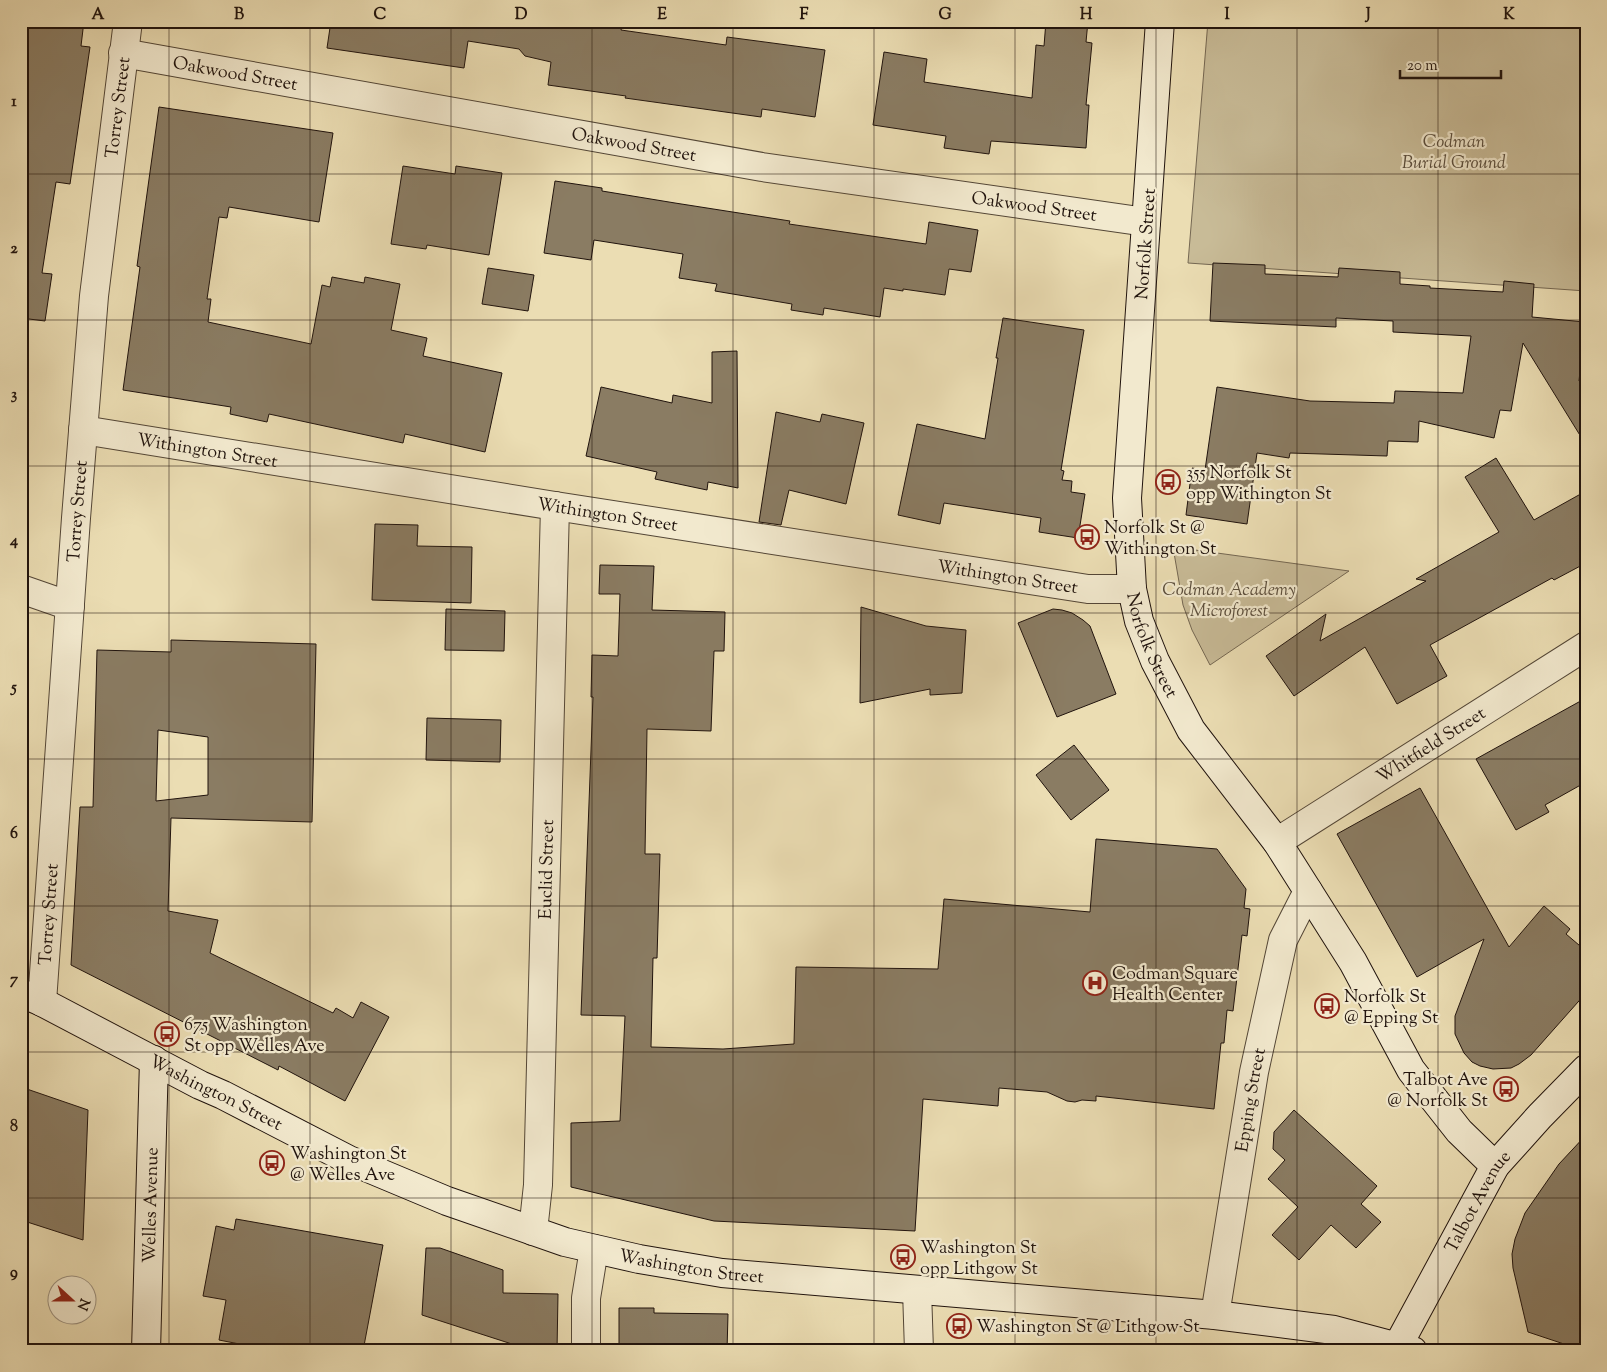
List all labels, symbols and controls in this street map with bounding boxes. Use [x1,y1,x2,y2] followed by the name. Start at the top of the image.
[92,4,105,27] text: A
[234,4,244,27] text: B
[374,4,387,27] text: C
[515,4,528,27] text: D
[657,4,667,27] text: E
[800,4,809,27] text: F
[938,4,952,27] text: G
[1080,4,1093,27] text: H
[1224,4,1230,27] text: I
[1364,4,1371,27] text: J
[1503,4,1515,27] text: K
[1400,48,1501,80] scale bar
[170,51,299,99] street label: Oakwood Street
[100,55,138,160] street label: Torrey Street
[1407,56,1438,77] text: 20 m
[11,91,17,114] text: 1
[569,122,698,170] street label: Oakwood Street
[1402,130,1506,177] park label: Codman Burial Ground
[969,186,1098,230] street label: Oakwood Street
[1130,188,1164,301] street label: Norfolk Street
[10,238,18,261] text: 2
[11,384,18,407] text: 3
[135,428,279,476] street label: Withington Street
[62,460,96,563] street label: Torrey Street
[1186,461,1332,508] place label: 355 Norfolk St opp Withington St
[1155,469,1181,495] bus stop icon: 355 Norfolk St opp Withington St
[535,492,679,540] street label: Withington Street
[1104,516,1216,563] place label: Norfolk St @ Withington St
[1074,524,1100,550] bus stop icon: Norfolk St @ Withington St
[9,530,18,553] text: 4
[935,555,1079,602] street label: Withington Street
[1162,578,1296,625] park label: Codman Academy Microforest
[1118,590,1183,703] street label: Norfolk Street
[9,677,17,700] text: 5
[1372,702,1492,791] street label: Whitfield Street
[534,819,562,920] street label: Euclid Street
[10,823,18,846] text: 6
[34,863,67,966] street label: Torrey Street
[1112,962,1238,1009] place label: Codman Square Health Center
[10,969,19,992] text: 7
[1082,970,1108,996] hospital icon: Codman Square Health Center
[1344,985,1438,1032] place label: Norfolk St @ Epping St
[1314,993,1340,1019] bus stop icon: Norfolk St @ Epping St
[184,1013,325,1060] place label: 675 Washington St opp Welles Ave
[154,1021,180,1047] bus stop icon: 675 Washington St opp Welles Ave
[1230,1046,1274,1154] street label: Epping Street
[144,1049,286,1138] street label: Washington Street
[1387,1068,1488,1115] place label: Talbot Ave @ Norfolk St
[1493,1076,1519,1102] bus stop icon: Talbot Ave @ Norfolk St
[10,1116,18,1139] text: 8
[290,1142,407,1189] place label: Washington St @ Welles Ave
[1439,1145,1518,1258] street label: Talbot Avenue
[137,1147,167,1263] street label: Welles Avenue
[259,1150,285,1176] bus stop icon: Washington St @ Welles Ave
[920,1236,1038,1283] place label: Washington St opp Lithgow St
[616,1244,765,1291] street label: Washington Street
[890,1244,916,1270] bus stop icon: Washington St opp Lithgow St
[10,1262,18,1285] text: 9
[48,1274,98,1324] north arrow
[71,1295,94,1313] text: N
[946,1313,972,1339] bus stop icon: Washington St @ Lithgow St
[976,1315,1200,1341] place label: Washington St @ Lithgow St

